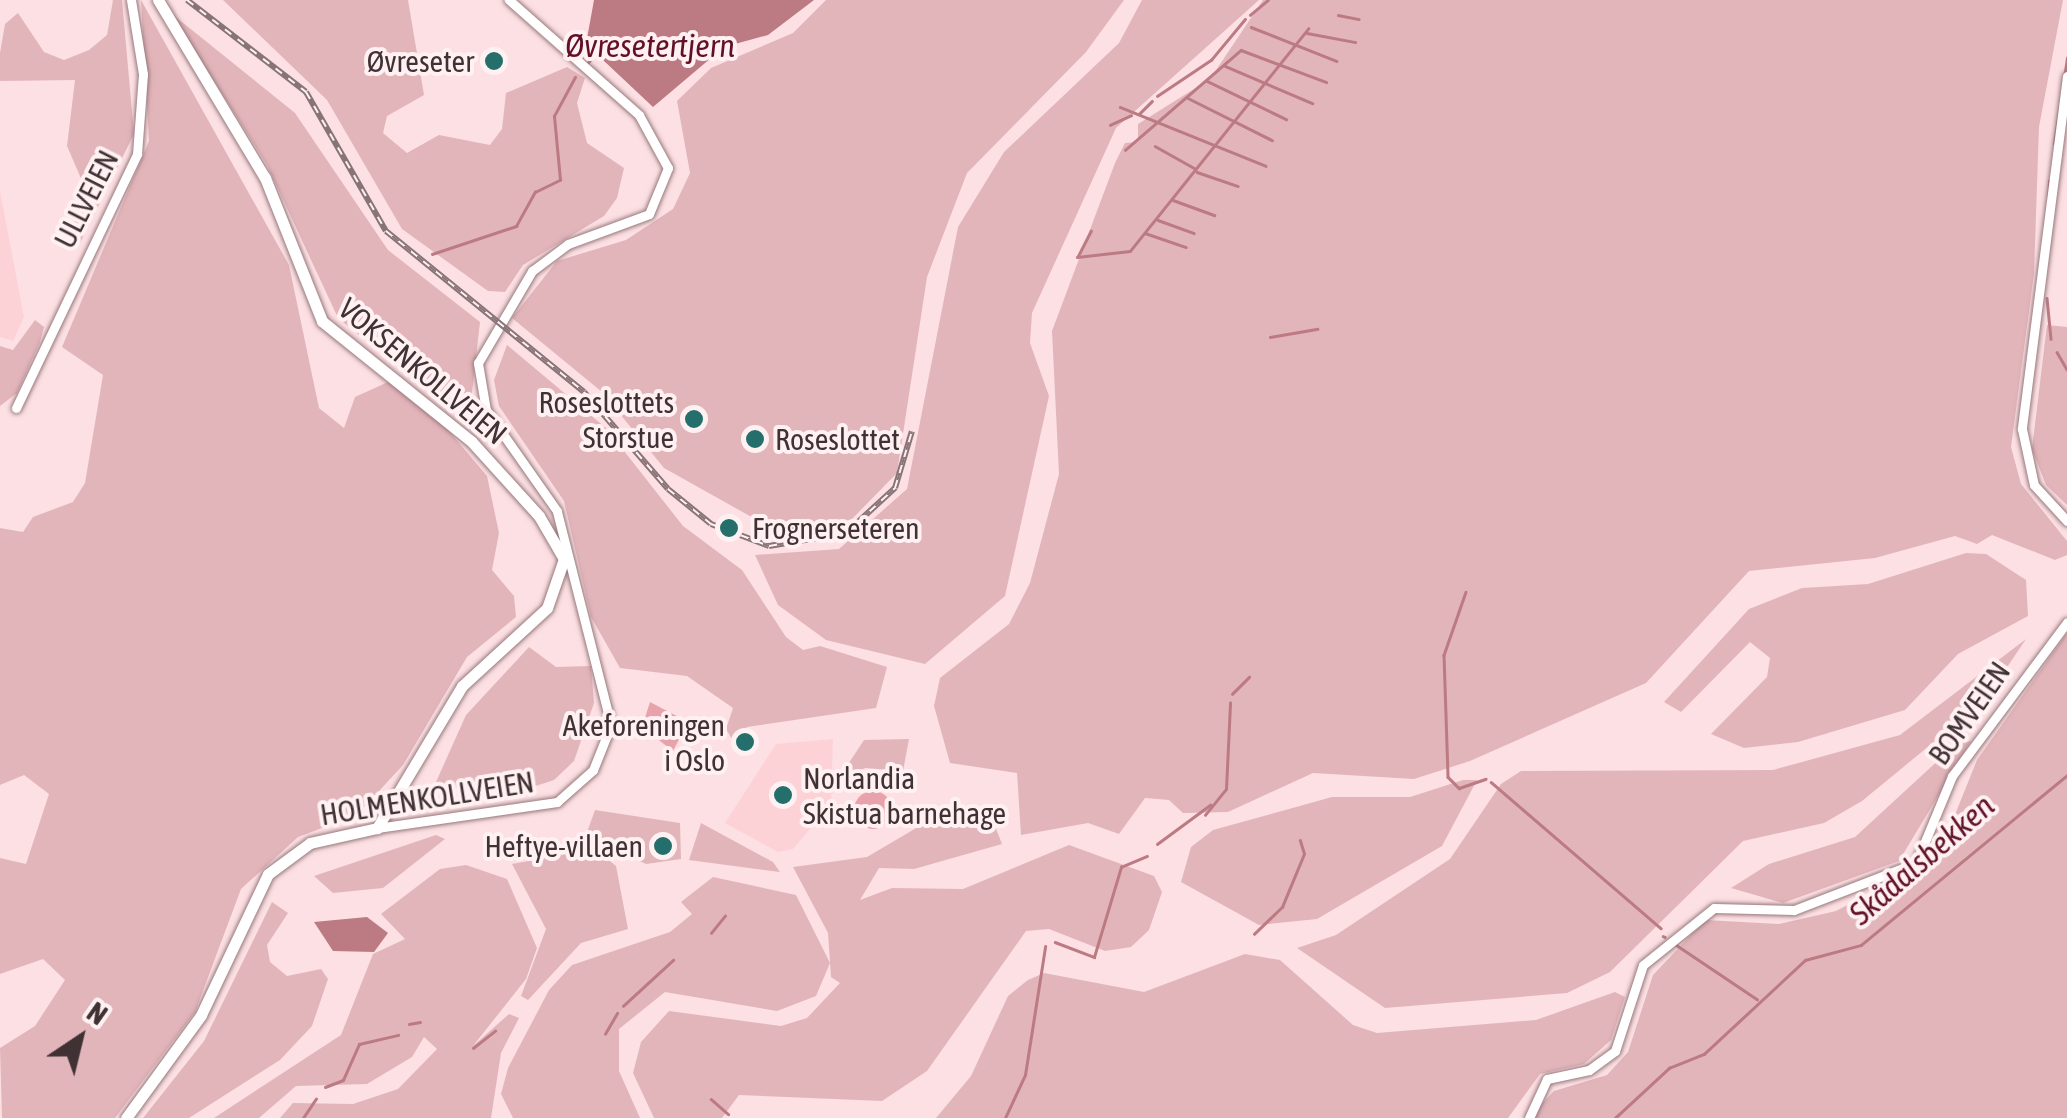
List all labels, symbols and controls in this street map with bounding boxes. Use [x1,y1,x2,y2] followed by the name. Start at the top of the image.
[565,27,735,65] water label: Øvresetertjern
[367,43,474,79] place label: Øvreseter
[483,50,505,72] marker: Øvreseter
[46,144,126,254] street label: ULLVEIEN
[332,290,514,452] street label: VOKSENKOLLVEIEN
[539,384,674,454] place label: Roseslottets Storstue
[683,408,705,430] marker: Roseslottets Storstue
[775,421,900,457] place label: Roseslottet
[744,428,766,450] marker: Roseslottet
[752,510,920,546] place label: Frognerseteren
[716,515,742,541] marker: Frognerseteren
[1921,655,2017,771] street label: BOMVEIEN
[563,707,725,778] place label: Akeforeningen i Oslo
[734,731,756,753] marker: Akeforeningen i Oslo
[803,760,1006,830] place label: Norlandia Skistua barnehage
[318,763,536,833] street label: HOLMENKOLLVEIEN
[772,784,794,806] marker: Norlandia Skistua barnehage
[1842,787,2002,933] water label: Skådalsbekken
[485,828,643,864] place label: Heftye-villaen
[652,835,674,857] marker: Heftye-villaen
[30,988,130,1088] north arrow
[81,996,113,1031] text: N

